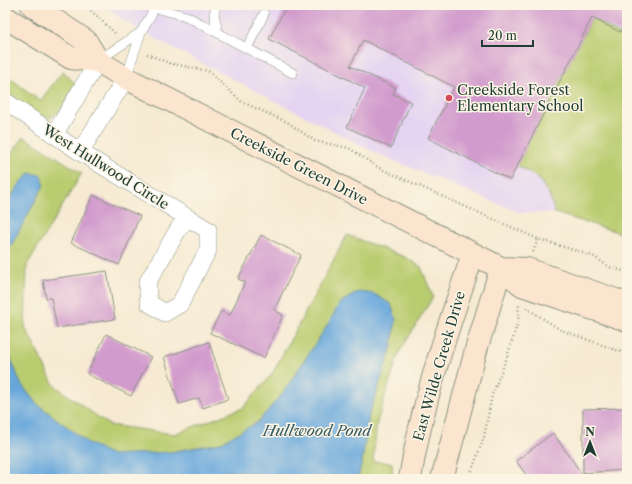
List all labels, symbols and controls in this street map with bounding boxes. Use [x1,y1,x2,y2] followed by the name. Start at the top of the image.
[482,22,533,48] scale bar
[488,28,517,43] text: 20 m
[457,81,583,115] place label: Creekside Forest Elementary School
[444,93,454,103] marker: Creekside Forest Elementary School
[38,120,173,213] street label: West Hullwood Circle
[227,123,371,209] street label: Creekside Green Drive
[409,289,469,443] street label: East Wilde Creek Drive
[262,421,373,440] water label: Hullwood Pond
[570,422,610,462] north arrow
[585,425,595,439] text: N

